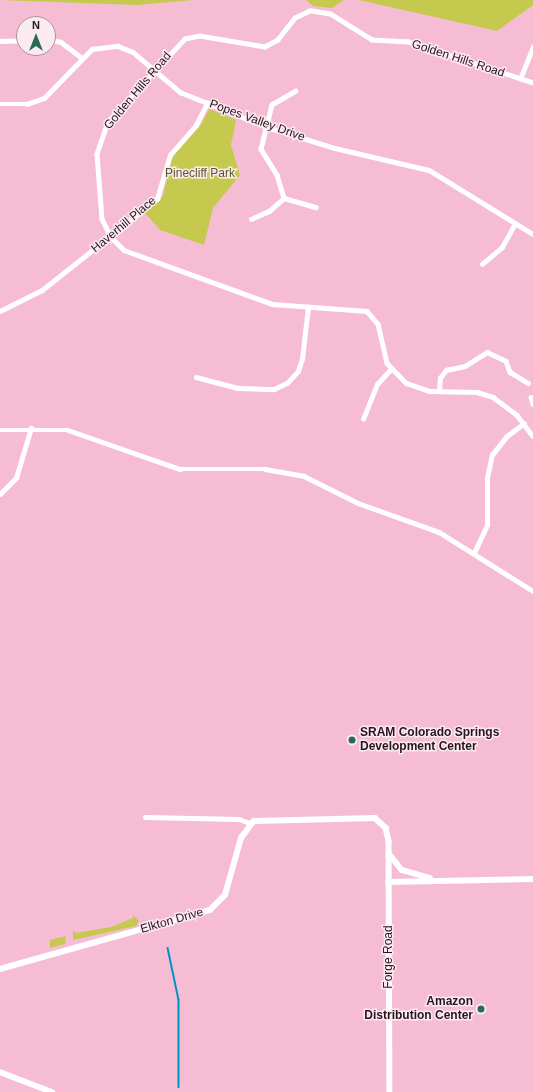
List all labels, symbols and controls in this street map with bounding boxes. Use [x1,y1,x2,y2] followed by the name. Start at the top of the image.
[16,16,56,56] north arrow
[32,19,40,31] text: N
[410,37,506,81] street label: Golden Hills Road
[101,49,175,133] street label: Golden Hills Road
[207,97,307,145] street label: Popes Valley Drive
[165,167,235,181] park label: Pinecliff Park
[89,194,159,256] street label: Haverhill Place
[360,726,499,754] place label: SRAM Colorado Springs Development Center
[347,735,357,745] marker: SRAM Colorado Springs Development Center
[139,905,205,937] street label: Elkton Drive
[382,925,396,989] street label: Forge Road
[364,995,473,1023] place label: Amazon Distribution Center
[476,1004,486,1014] marker: Amazon Distribution Center

